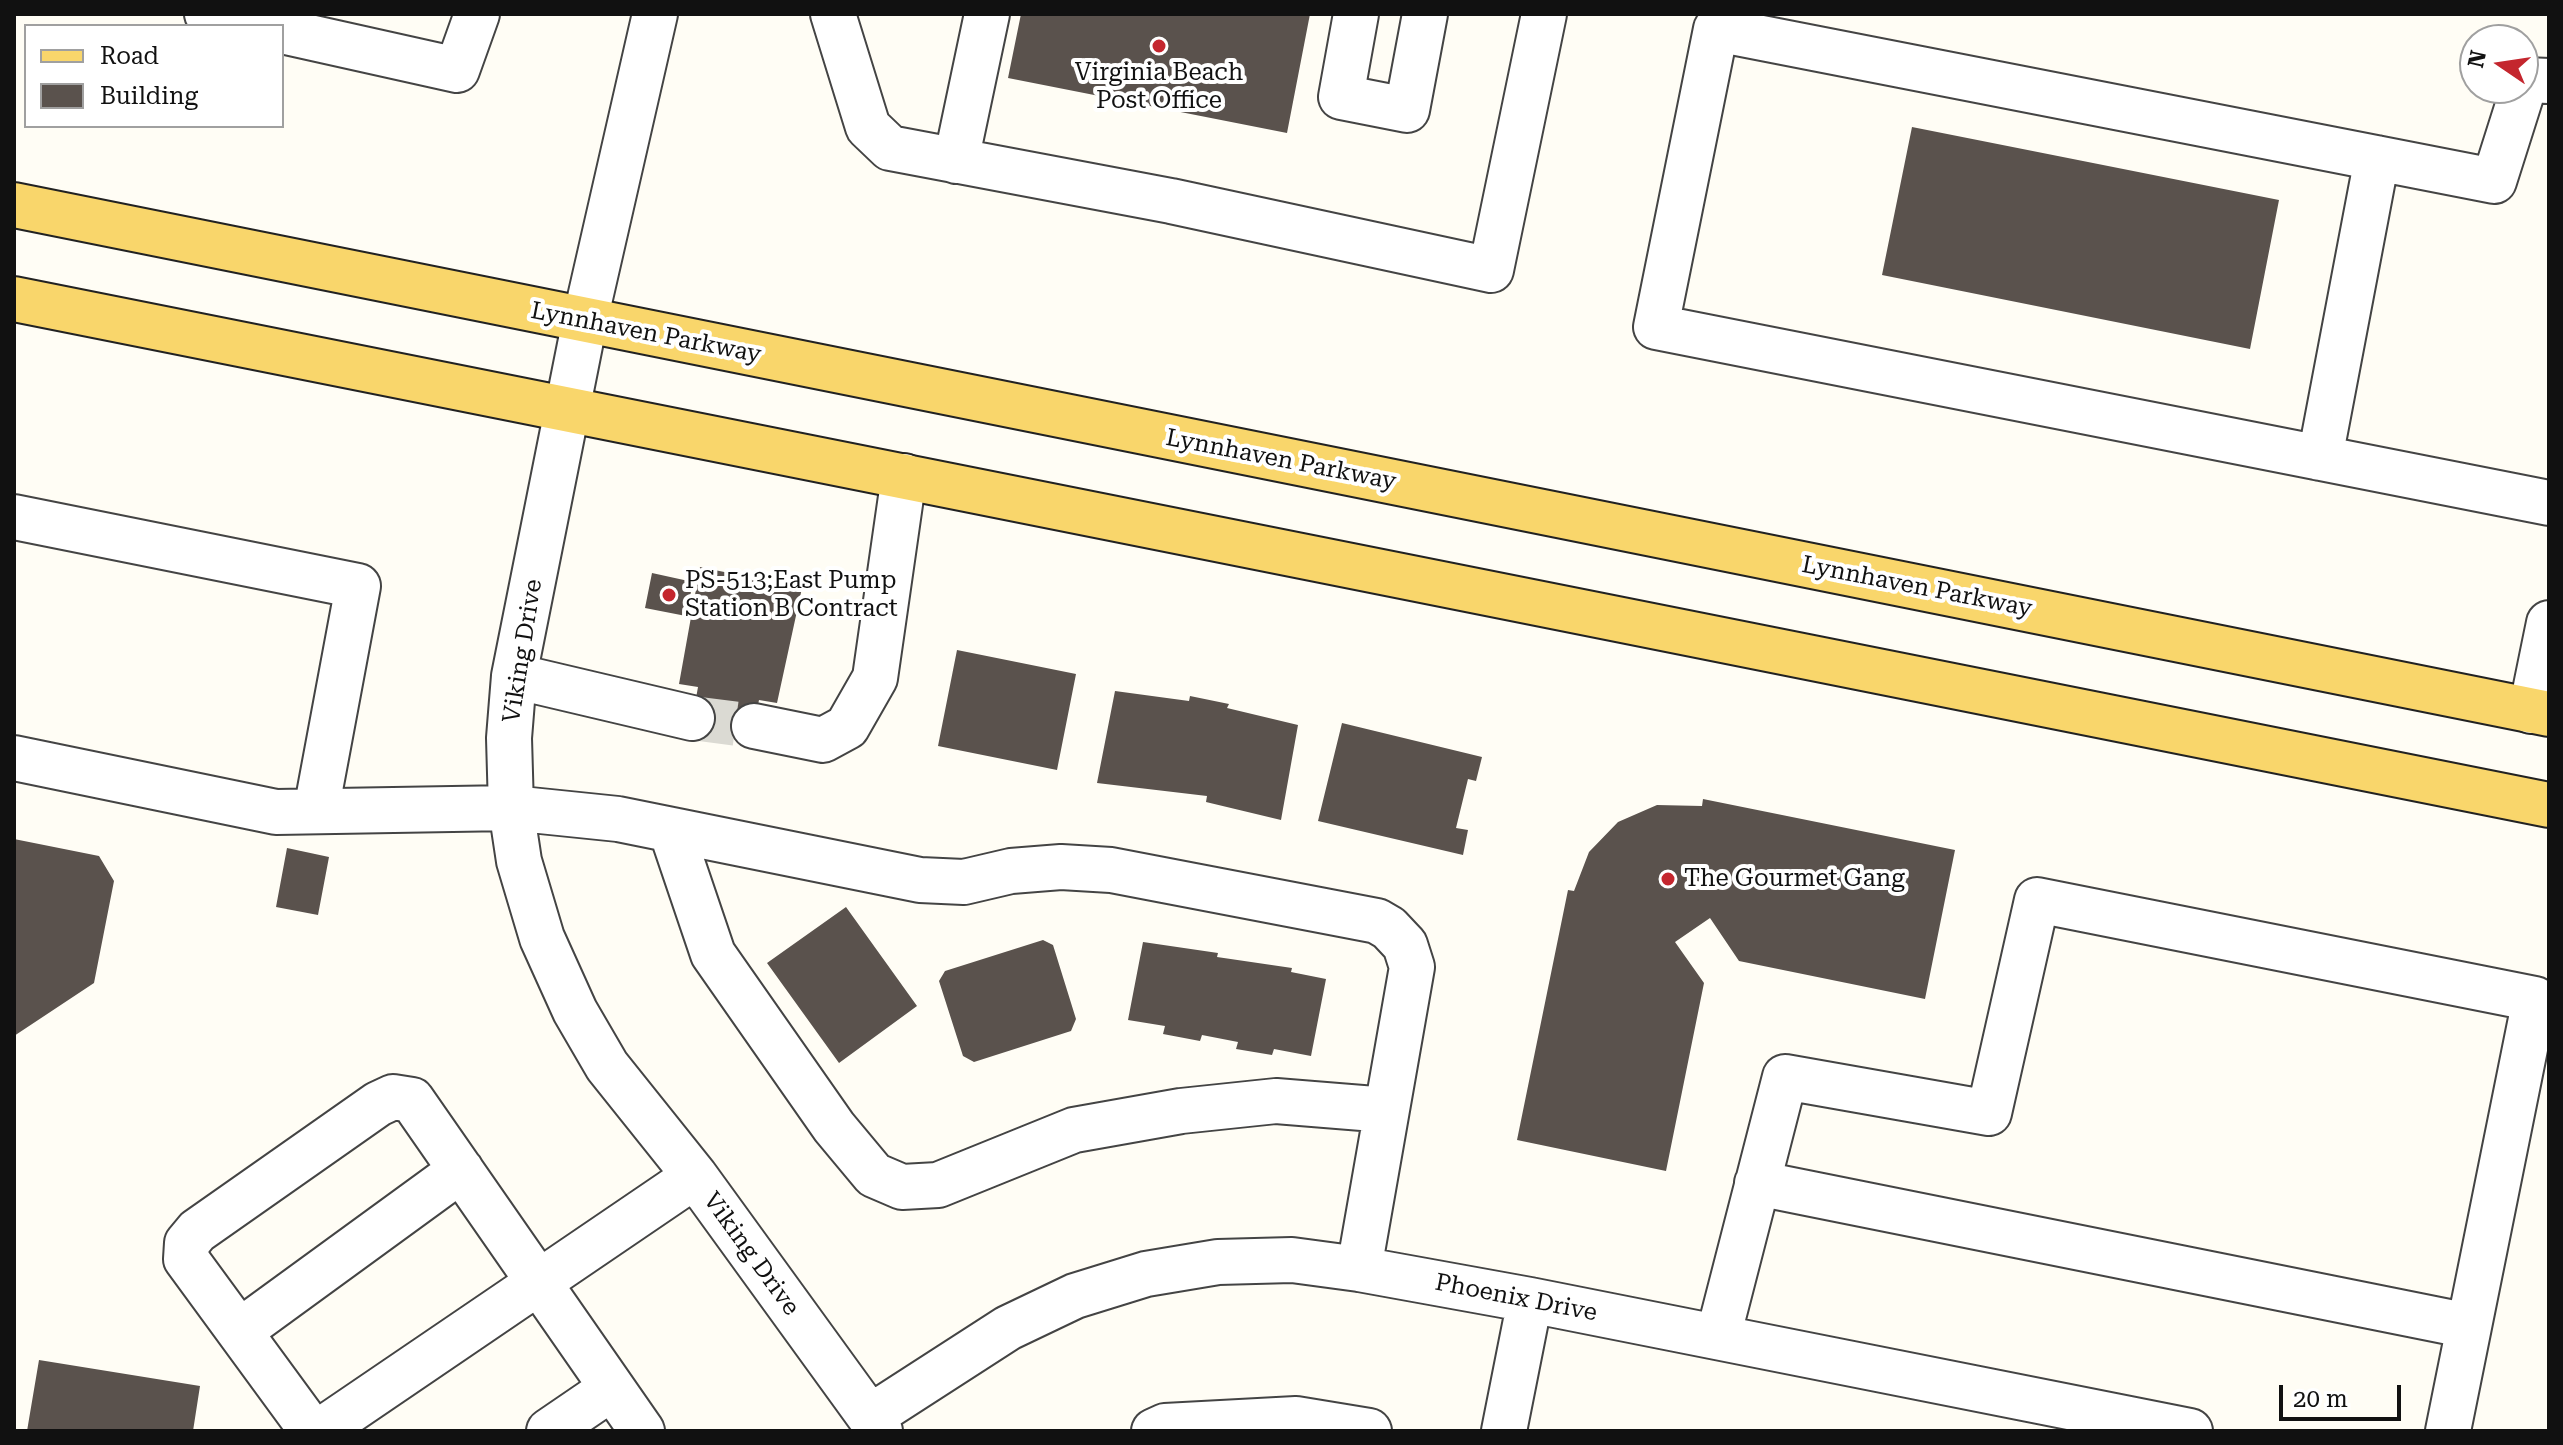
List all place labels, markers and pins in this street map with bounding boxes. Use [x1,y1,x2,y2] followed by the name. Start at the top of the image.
[1150,37,1168,55] marker: Virginia Beach Post Office
[1075,59,1243,115] place label: Virginia Beach Post Office
[685,567,898,623] place label: PS-513;East Pump Station B Contract
[660,586,678,604] marker: PS-513;East Pump Station B Contract
[1684,865,1905,893] place label: The Gourmet Gang
[1659,870,1677,888] marker: The Gourmet Gang

